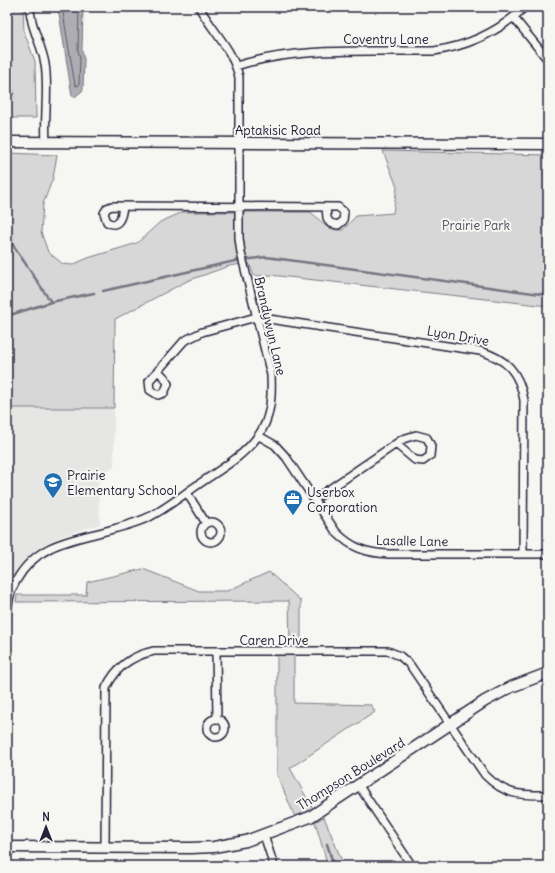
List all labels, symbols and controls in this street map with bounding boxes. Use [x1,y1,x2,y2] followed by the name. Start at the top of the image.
[343,31,429,48] street label: Coventry Lane
[235,122,321,139] street label: Aptakisic Road
[442,217,511,234] park label: Prairie Park
[250,275,290,377] street label: Brandywyn Lane
[426,322,490,350] street label: Lyon Drive
[67,467,177,499] place label: Prairie Elementary School
[42,471,64,499] school or university icon: Prairie Elementary School
[307,484,378,516] place label: Userbox Corporation
[282,488,304,516] office icon: Userbox Corporation
[376,532,448,550] street label: Lasalle Lane
[239,632,309,649] street label: Caren Drive
[294,734,408,814] street label: Thompson Boulevard
[26,807,66,847] north arrow
[42,810,50,824] text: N

